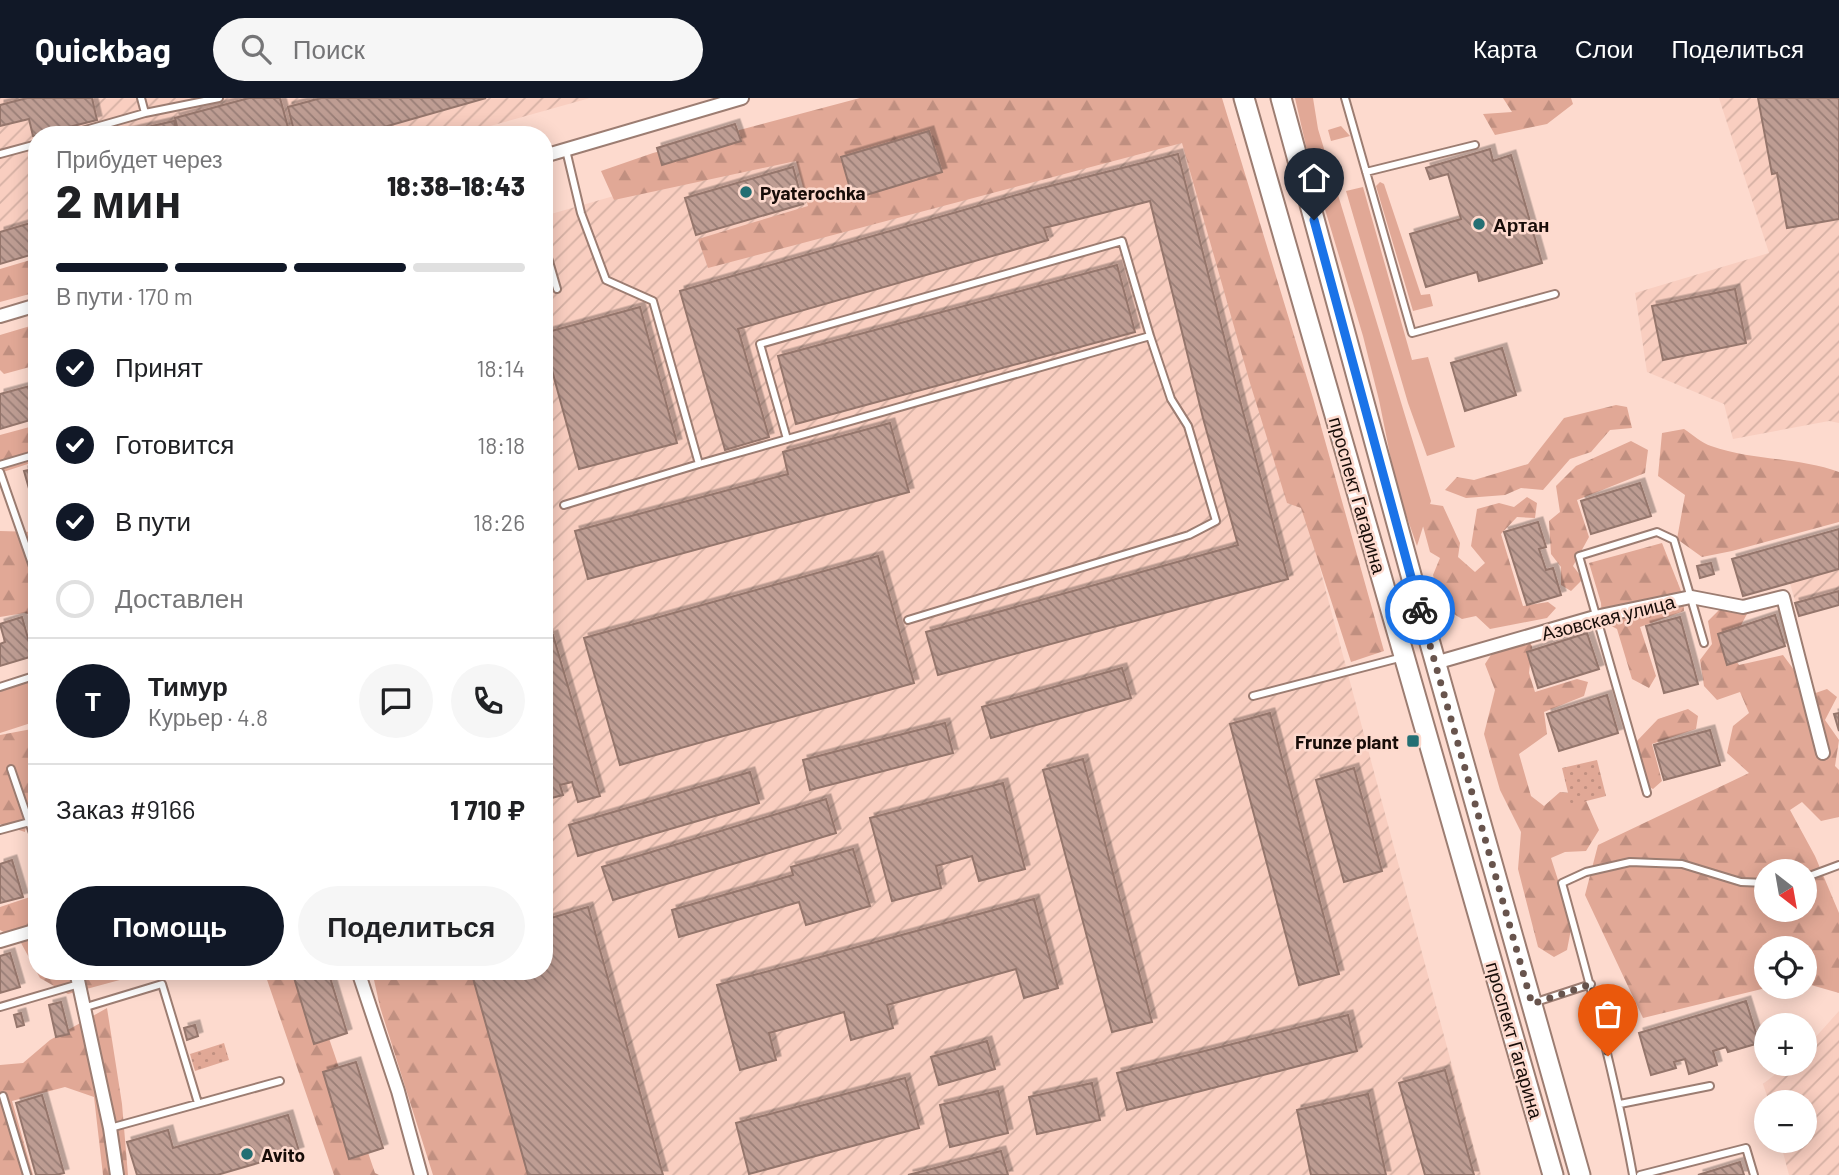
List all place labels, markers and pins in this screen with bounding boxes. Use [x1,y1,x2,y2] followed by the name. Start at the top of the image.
[1284,148,1344,220] pin
[760,181,866,204] place label: Pyaterochka
[738,184,754,200] marker: Pyaterochka
[1493,213,1549,236] place label: Артан
[1471,216,1487,232] marker: Артан
[1295,730,1399,753] place label: Frunze plant
[1405,733,1421,749] marker: Frunze plant
[1578,984,1638,1056] pin
[261,1143,305,1166] place label: Avito
[239,1146,255,1162] marker: Avito

